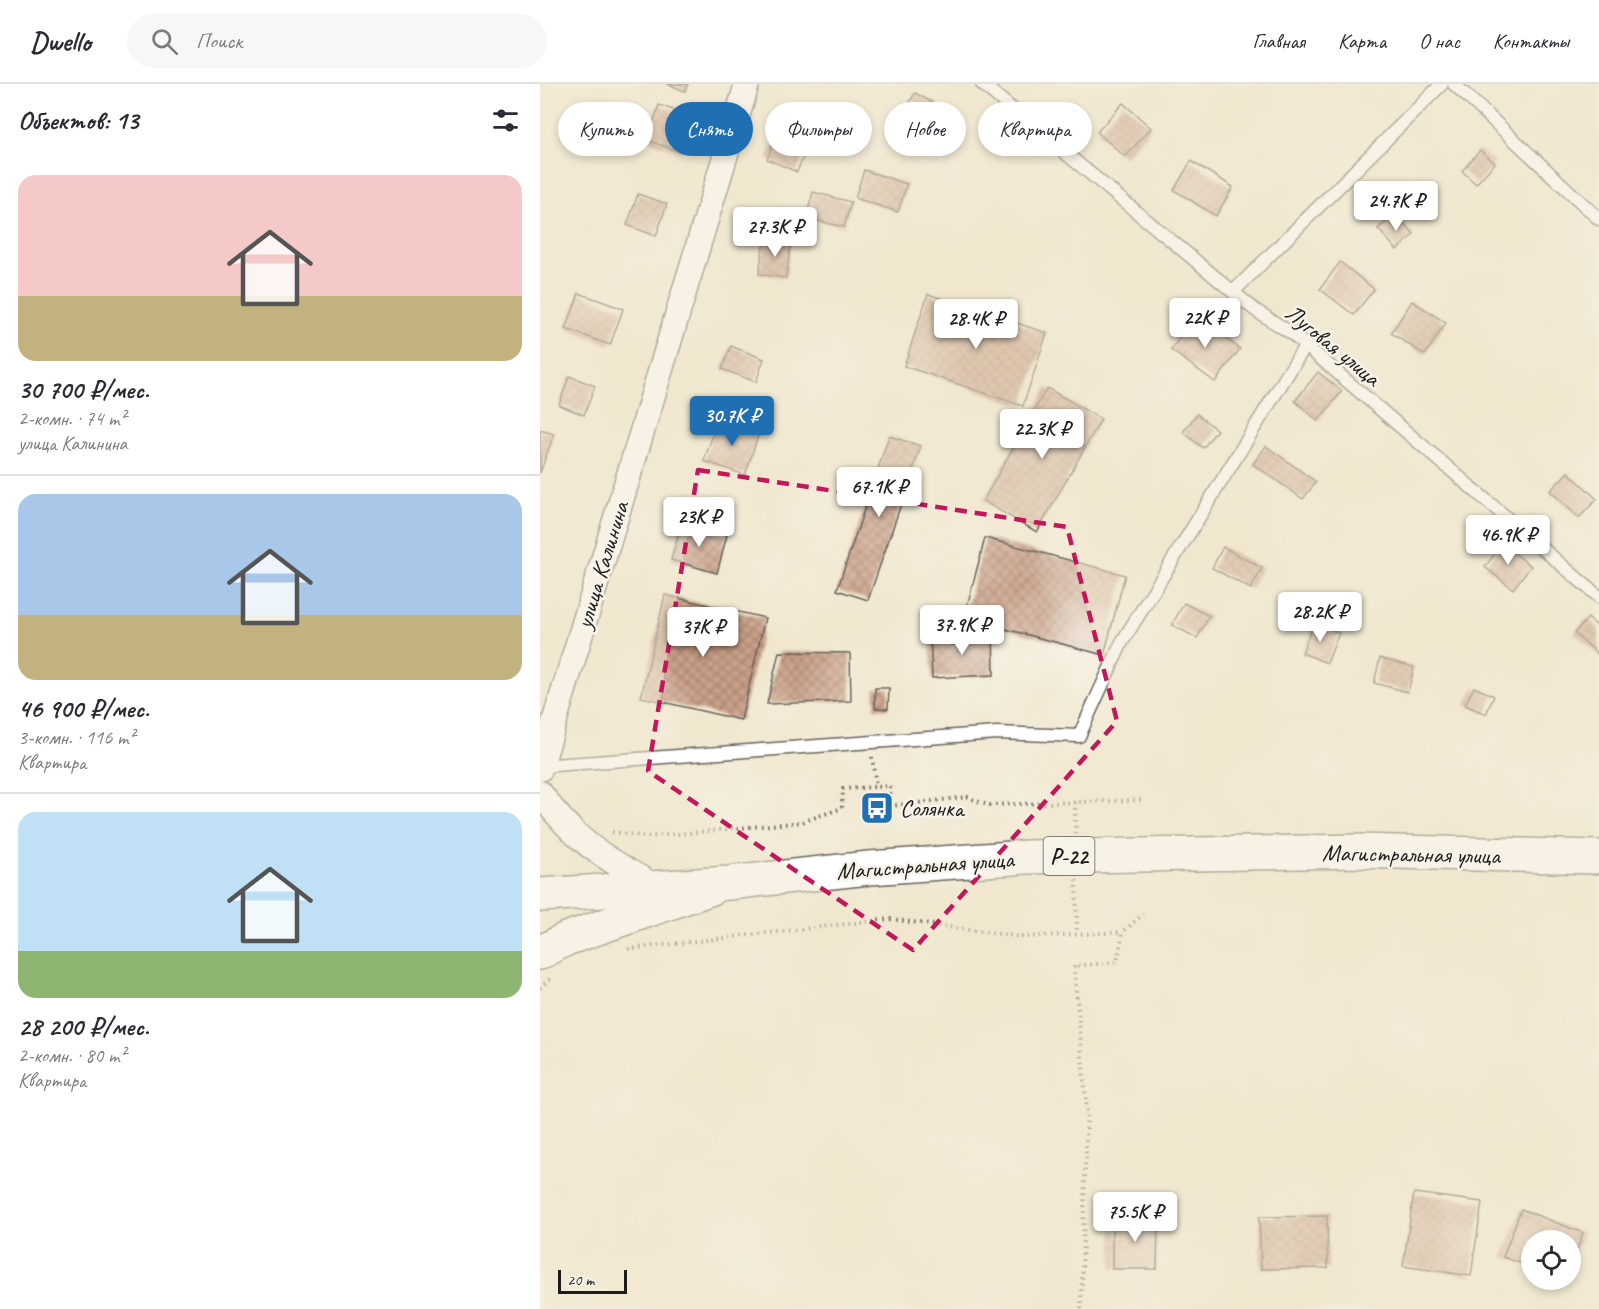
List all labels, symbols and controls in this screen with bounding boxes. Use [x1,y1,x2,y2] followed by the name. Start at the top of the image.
[127,14,547,68] search box
[30,24,91,59] text: Dwello
[148,25,181,58] icon: search
[196,27,242,55] text: Поиск
[1252,28,1305,54] text: Главная
[1338,28,1386,54] text: Карта
[1419,28,1460,54] text: О нас
[1493,28,1569,54] text: Контакты
[558,102,653,156] chip: Купить
[665,102,753,156] chip: Снять
[765,102,872,156] chip: Фильтры
[884,102,966,156] chip: Новое
[978,102,1092,156] chip: Квартира
[18,104,138,137] text: Объектов: 13
[489,104,522,137] icon: filters
[1341,181,1451,232] pin: 24.7K ₽
[1368,188,1424,213] text: 24.7K ₽
[720,207,830,258] pin: 27.3K ₽
[216,214,324,322] icon: home
[747,214,803,239] text: 27.3K ₽
[1279,297,1388,393] street label: Луговая улица
[1163,298,1247,349] pin: 22K ₽
[921,299,1031,350] pin: 28.4K ₽
[1183,305,1227,330] text: 22K ₽
[948,306,1004,331] text: 28.4K ₽
[18,373,149,406] text: 30 700 ₽/мес.
[677,396,787,447] pin: 30.7K ₽
[704,403,760,428] text: 30.7K ₽
[18,406,126,431] text: 2-комн. · 74 m²
[987,409,1097,460] pin: 22.3K ₽
[1014,416,1070,441] text: 22.3K ₽
[18,431,127,456] text: улица Калинина
[824,467,934,518] pin: 67.1K ₽
[851,474,907,499] text: 67.1K ₽
[568,497,636,634] street label: улица Калинина
[657,497,741,548] pin: 23K ₽
[677,504,721,529] text: 23K ₽
[1453,515,1563,566] pin: 46.9K ₽
[1480,522,1536,547] text: 46.9K ₽
[216,533,324,641] icon: home
[1265,592,1375,643] pin: 28.2K ₽
[1292,599,1348,624] text: 28.2K ₽
[907,605,1017,656] pin: 37.9K ₽
[661,607,745,658] pin: 37K ₽
[934,612,990,637] text: 37.9K ₽
[681,614,725,639] text: 37K ₽
[18,692,149,725] text: 46 900 ₽/мес.
[18,725,135,750] text: 3-комн. · 116 m²
[18,750,86,775] text: Квартира
[859,790,895,826] bus stop icon: Солянка
[900,793,965,823] place label: Солянка
[1044,837,1094,875] road number: Р-22
[1322,837,1501,871] street label: Магистральная улица
[835,844,1016,886] street label: Магистральная улица
[216,851,324,959] icon: home
[18,1010,149,1043] text: 28 200 ₽/мес.
[18,1043,126,1068] text: 2-комн. · 80 m²
[18,1068,86,1093] text: Квартира
[1080,1192,1190,1243] pin: 75.5K ₽
[1107,1199,1163,1224] text: 75.5K ₽
[1521,1230,1581,1290] map controls
[1521,1230,1581,1290] button: locate
[558,1267,627,1294] scale bar
[567,1270,594,1290] text: 20 m

